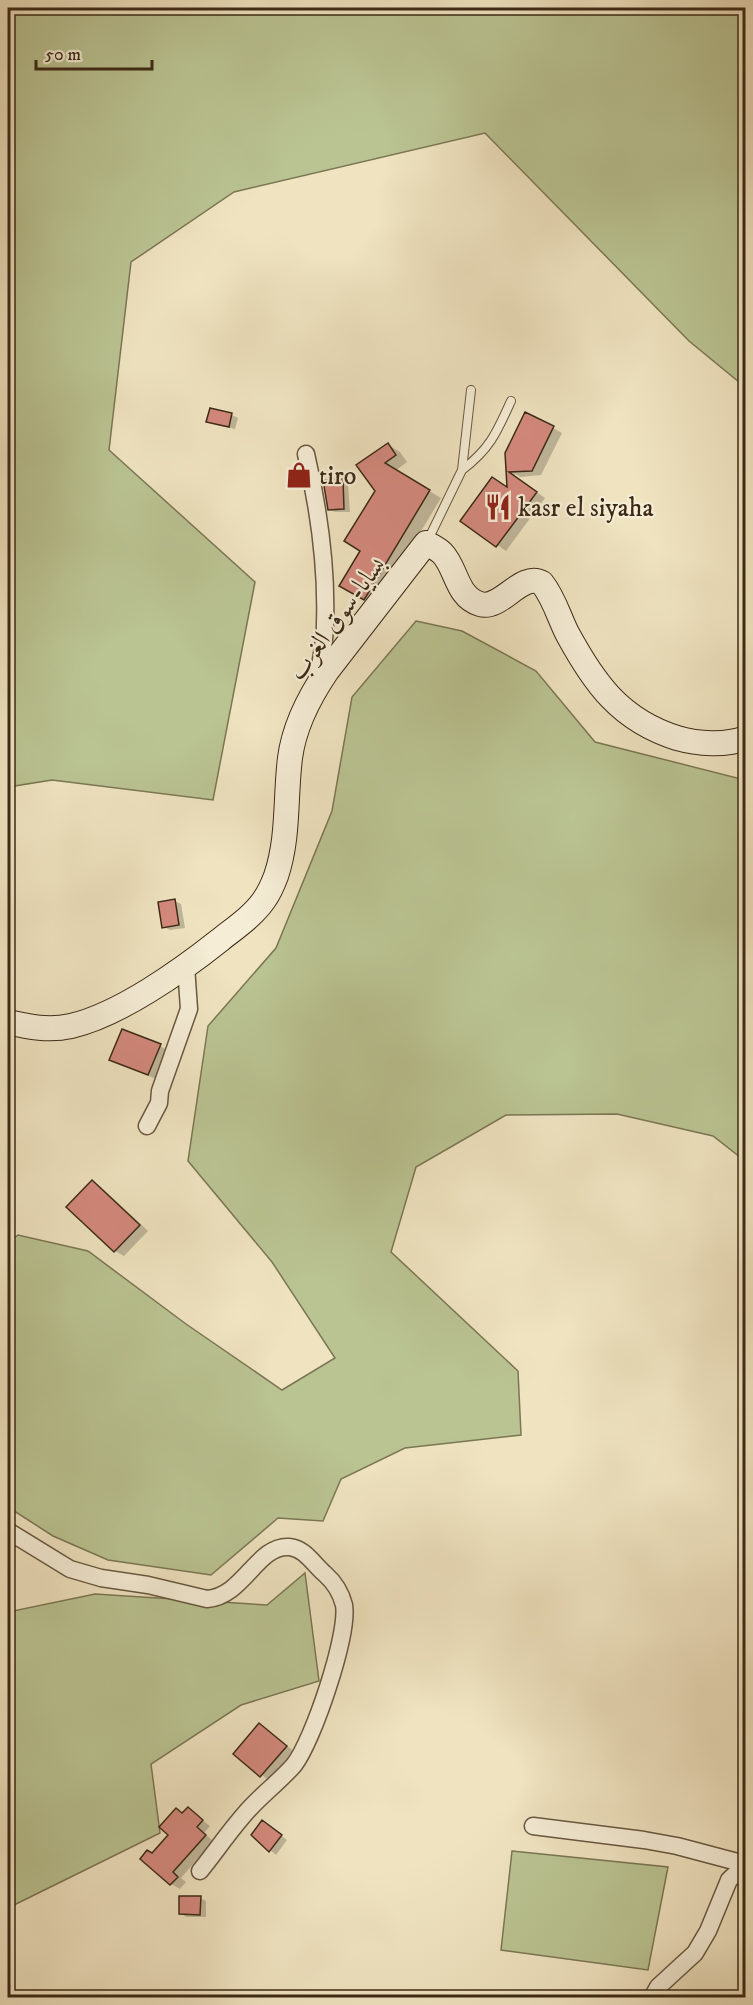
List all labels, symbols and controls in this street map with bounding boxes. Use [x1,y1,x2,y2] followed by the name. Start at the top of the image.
[36,33,152,71] scale bar
[45,44,81,66] text: 50 m
[284,460,314,490] shop icon: tiro
[319,460,356,493] place label: tiro
[483,492,513,522] restaurant icon: kasr el siyaha
[518,492,653,525] place label: kasr el siyaha
[281,550,394,688] street label: بسايا-سوق الغرب

